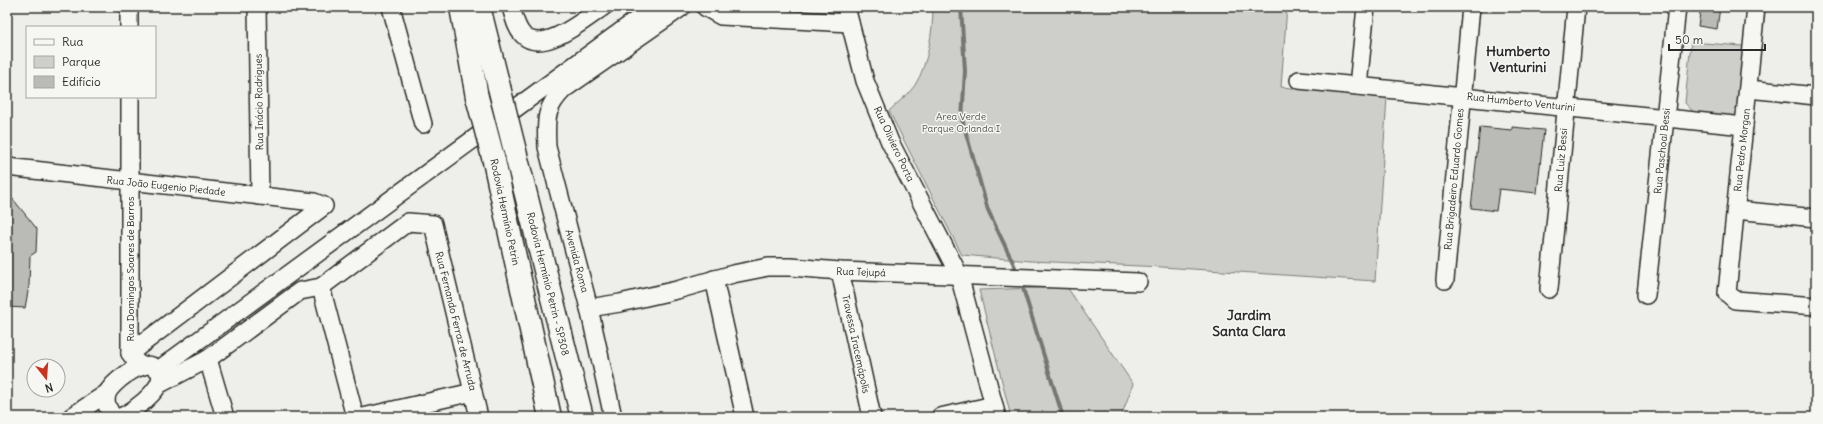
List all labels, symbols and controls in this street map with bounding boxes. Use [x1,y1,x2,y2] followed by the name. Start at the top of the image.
[26,26,156,98] legend
[1669,26,1765,52] scale bar
[1675,32,1704,47] text: 50 m
[62,34,84,49] text: Rua
[1486,42,1550,76] district label: Humberto Venturini
[252,53,266,150] street label: Rua Inácio Rodrigues
[62,54,101,69] text: Parque
[62,74,101,89] text: Edifício
[1466,90,1576,114] street label: Rua Humberto Venturini
[871,104,917,184] street label: Rua Oliviero Porta
[1441,107,1467,250] street label: Rua Brigadeiro Eduardo Gomes
[1651,107,1673,195] street label: Rua Paschoal Bessi
[1731,107,1753,192] street label: Rua Pedro Morgan
[922,110,1000,135] park label: Area Verde Parque Orlanda I
[1552,128,1570,192] street label: Rua Luiz Bessi
[487,157,523,267] street label: Rodovia Hermínio Petrin
[106,173,226,199] street label: Rua João Eugenio Piedade
[124,196,137,341] street label: Rua Domingos Soares de Barros
[524,211,572,357] street label: Rodovia Hermínio Petrin - SP308
[562,228,592,294] street label: Avenida Roma
[432,250,480,392] street label: Rua Fernando Ferraz de Arruda
[836,265,886,279] street label: Rua Tejupá
[839,293,873,395] street label: Travessa Iracemápolis
[1212,306,1286,340] district label: Jardim Santa Clara
[26,358,66,398] north arrow
[43,380,55,395] text: N

